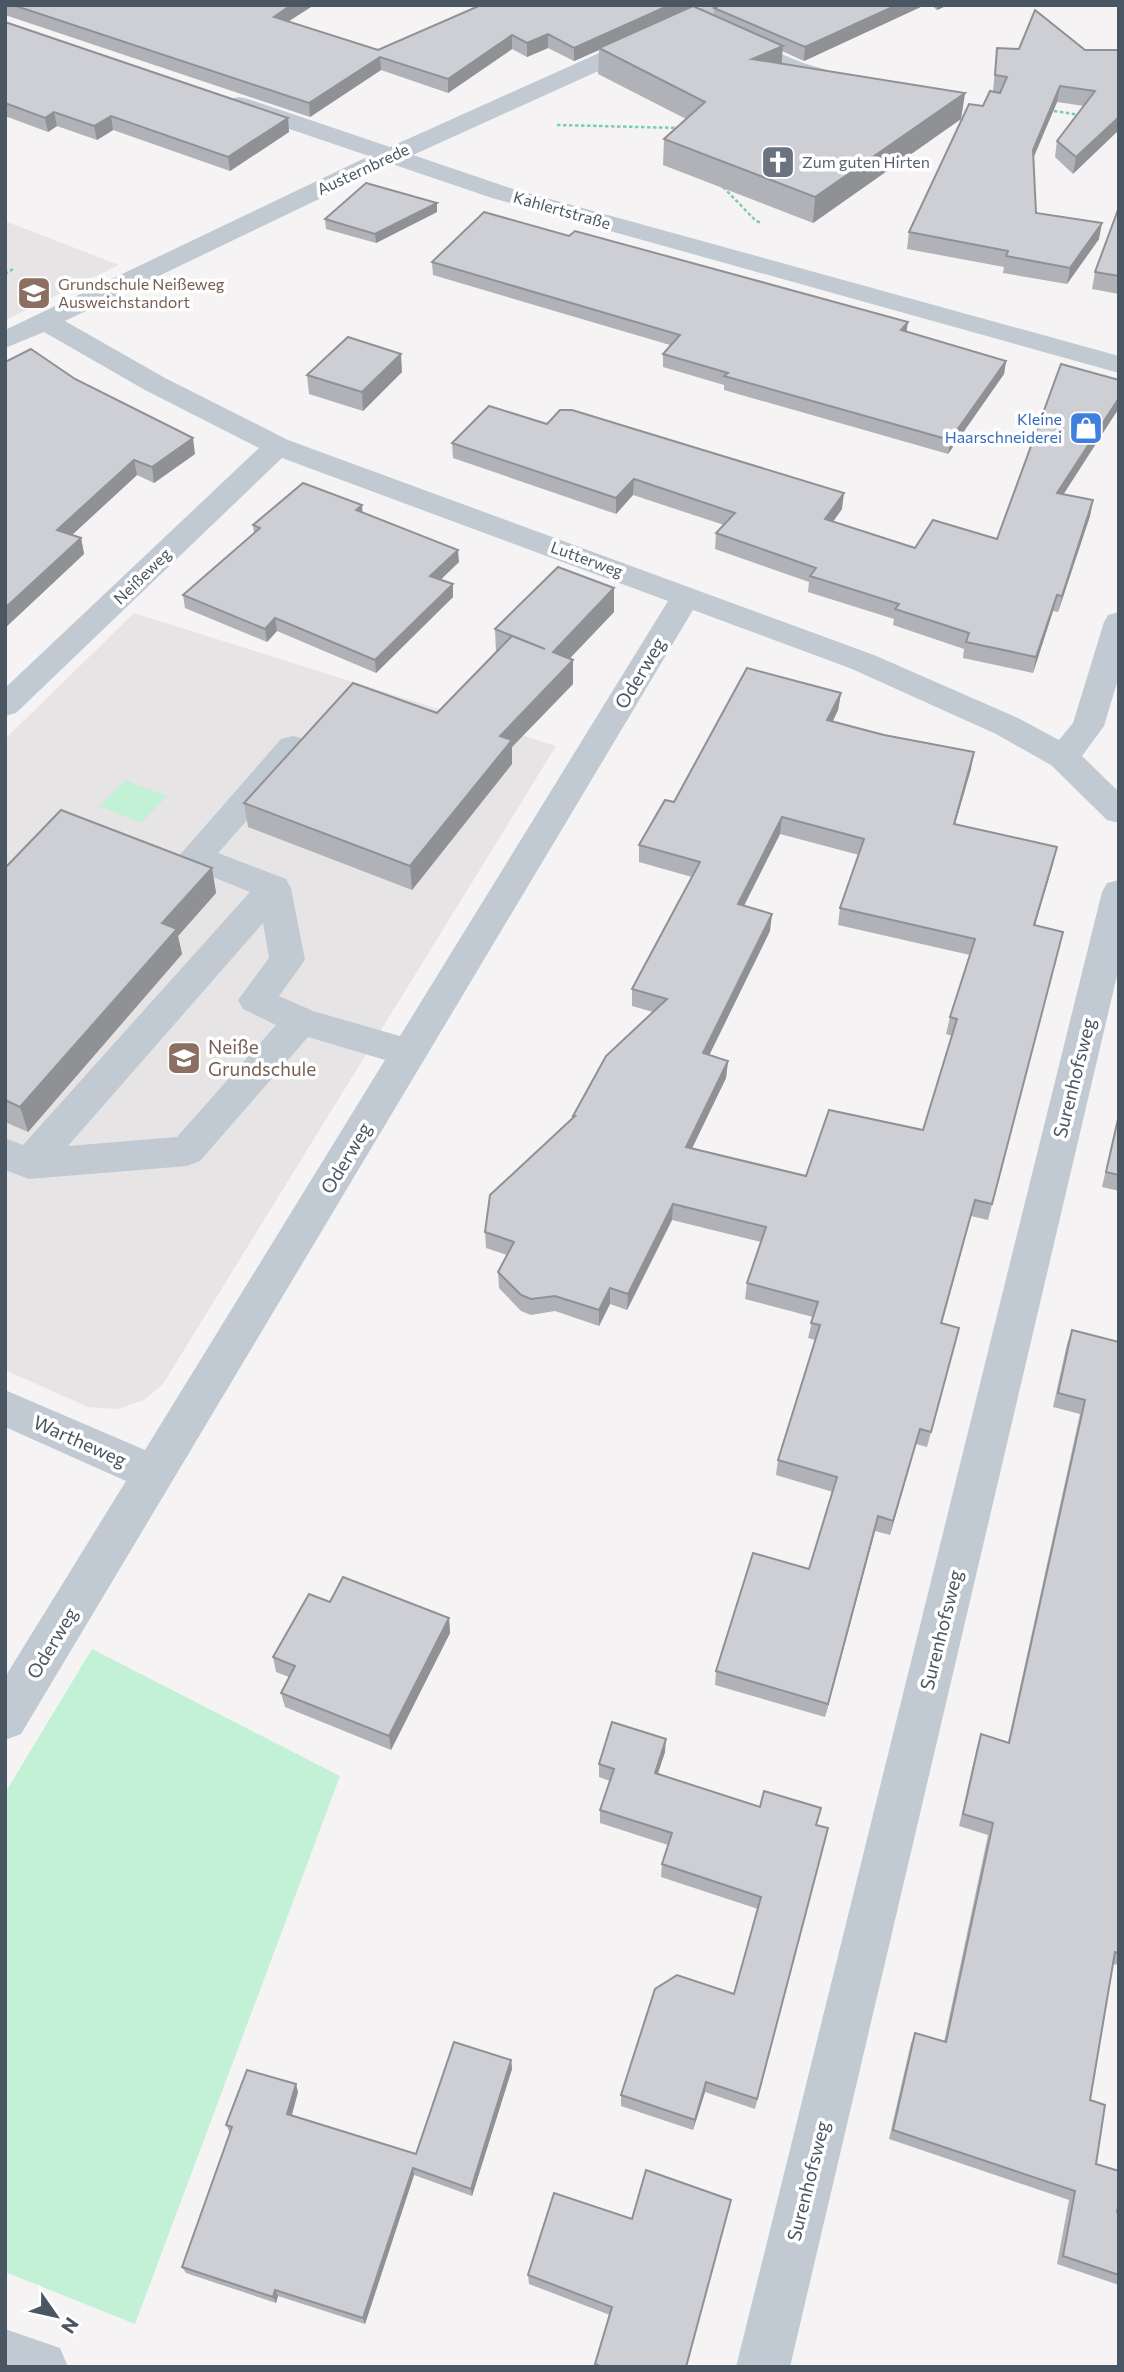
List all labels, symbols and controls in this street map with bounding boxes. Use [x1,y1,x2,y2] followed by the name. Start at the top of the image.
[314,139,412,198] street label: Austernbrede
[759,143,797,181] church icon: Zum guten Hirten
[802,152,930,171] place label: Zum guten Hirten
[511,187,613,232] street label: Kahlertstraße
[15,274,53,312] school or university icon: Grundschule Neißeweg Ausweichstandort
[58,274,225,311] place label: Grundschule Neißeweg Ausweichstandort
[945,409,1062,446] place label: Kleine Haarschneiderei
[1067,409,1105,447] shop icon: Kleine Haarschneiderei
[548,537,626,580] street label: Lutterweg
[109,544,174,608] street label: Neißeweg
[609,633,670,713] street label: Oderweg
[1047,1015,1100,1140] street label: Surenhofsweg
[208,1035,316,1080] place label: Neiße Grundschule
[165,1039,203,1077] school or university icon: Neiße Grundschule
[315,1118,376,1198] street label: Oderweg
[30,1410,130,1471] street label: Wartheweg
[914,1567,967,1692] street label: Surenhofsweg
[21,1603,82,1683] street label: Oderweg
[781,2118,834,2243] street label: Surenhofsweg
[21,2281,91,2351] north arrow
[57,2313,84,2338] text: N

